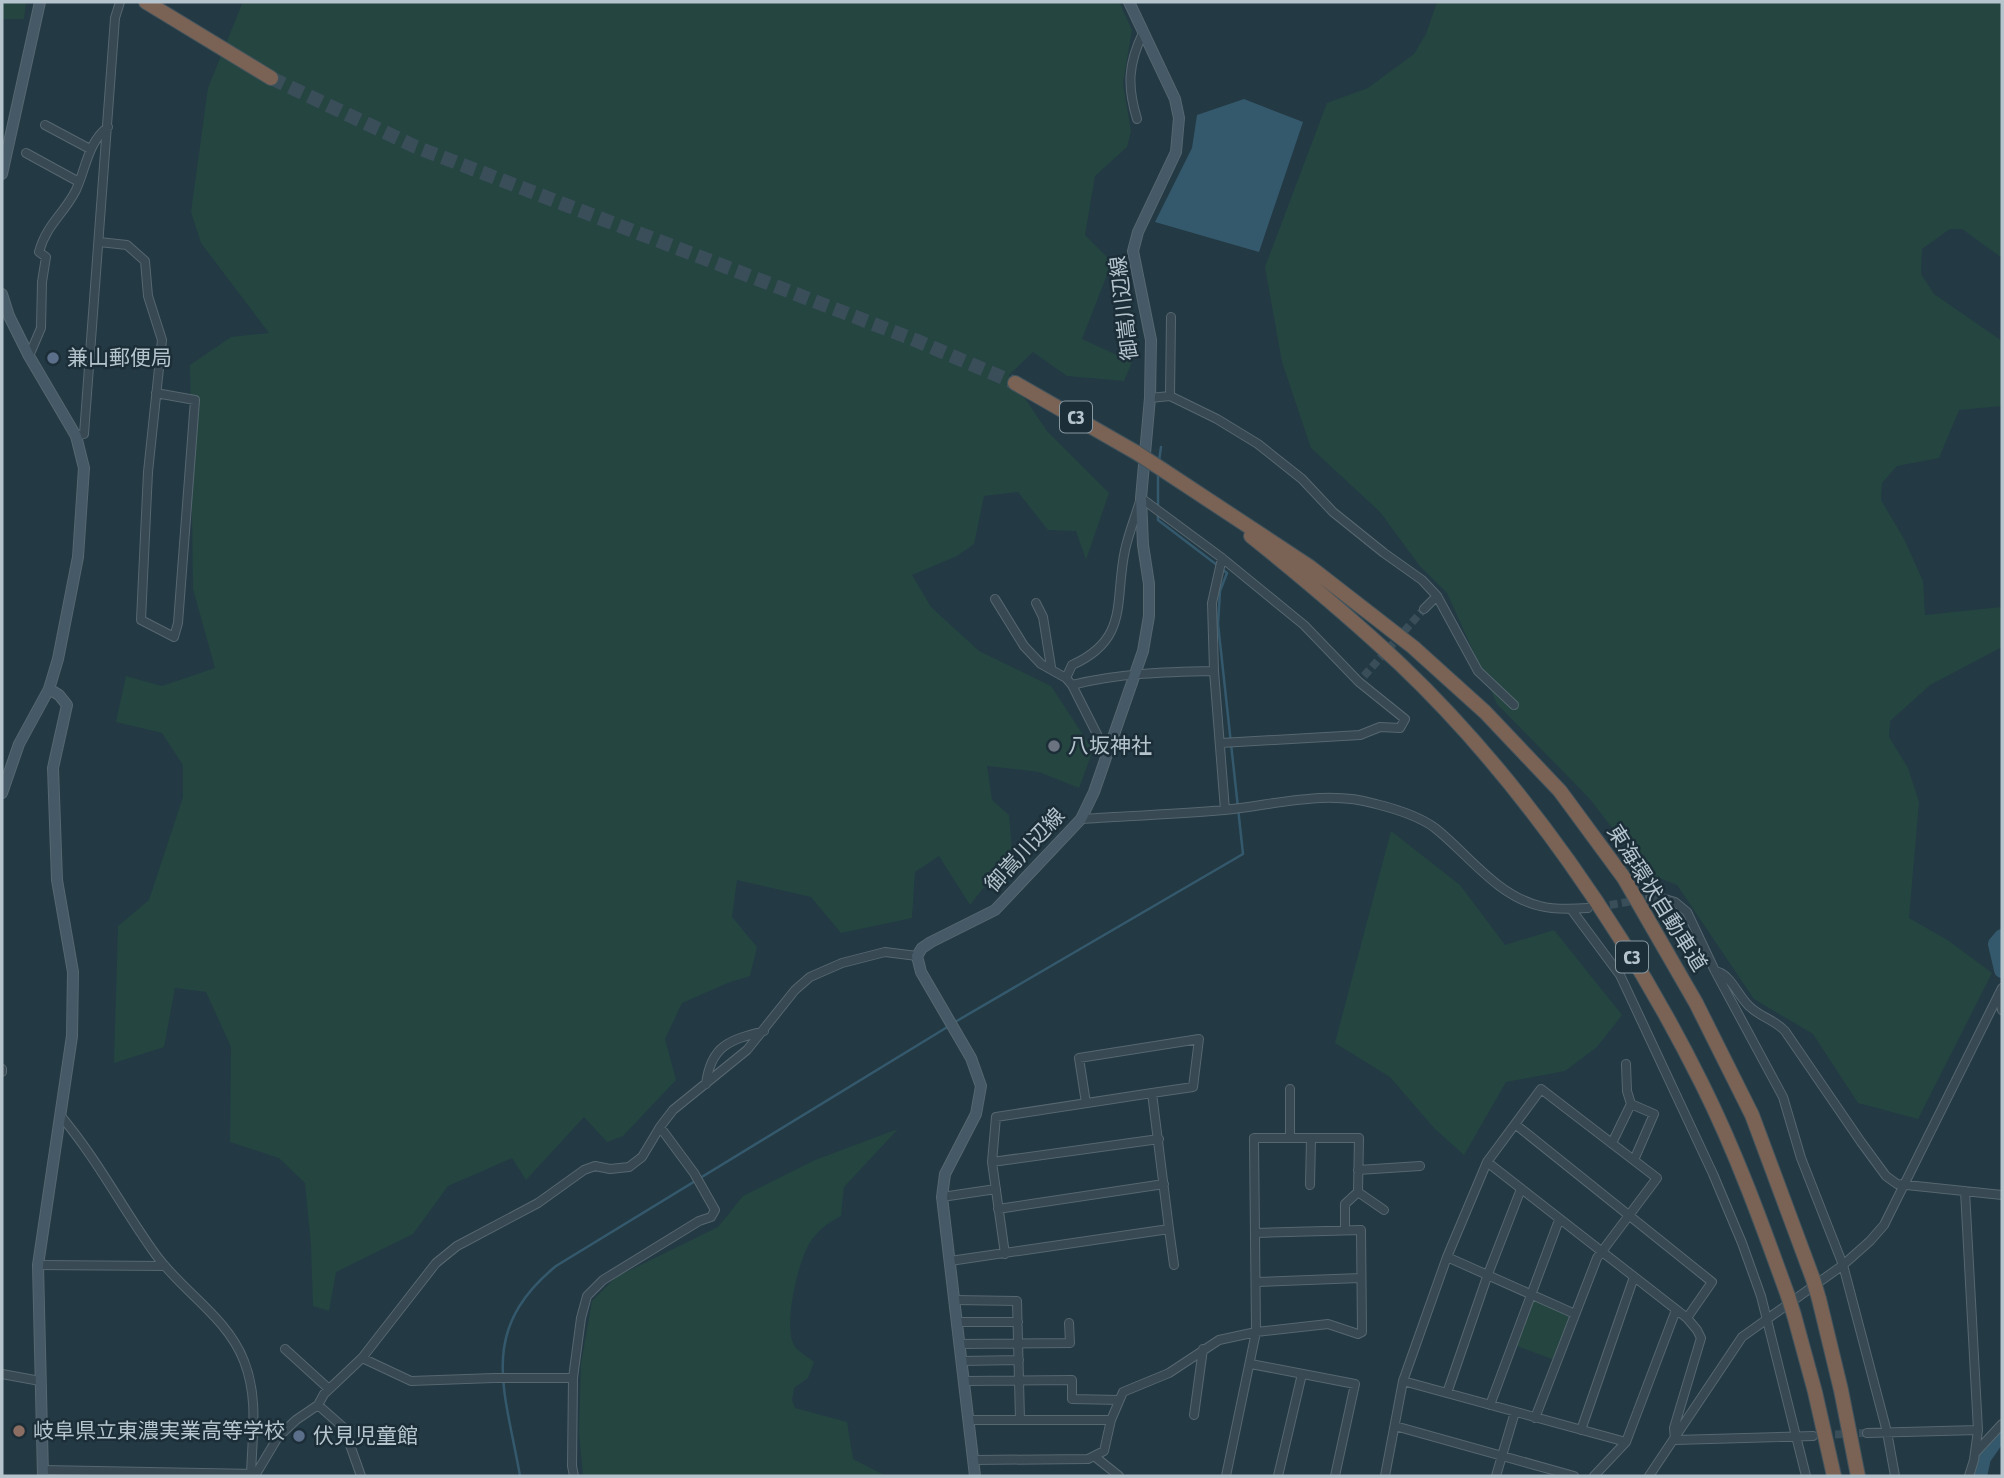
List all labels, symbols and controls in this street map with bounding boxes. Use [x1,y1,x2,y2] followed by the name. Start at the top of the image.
[1105,255,1141,362] street label: 御嵩川辺線
[67,345,172,369] place label: 兼山郵便局
[45,350,61,366] marker: 兼山郵便局
[1060,402,1092,432] road number: C3
[1068,733,1152,757] place label: 八坂神社
[1046,738,1062,754] marker: 八坂神社
[980,803,1069,896] street label: 御嵩川辺線
[1603,820,1713,975] street label: 東海環状自動車道
[1616,942,1648,973] road number: C3
[33,1418,285,1442] place label: 岐阜県立東濃実業高等学校
[11,1423,27,1439] marker: 岐阜県立東濃実業高等学校
[313,1423,418,1447] place label: 伏見児童館
[291,1428,307,1444] marker: 伏見児童館

